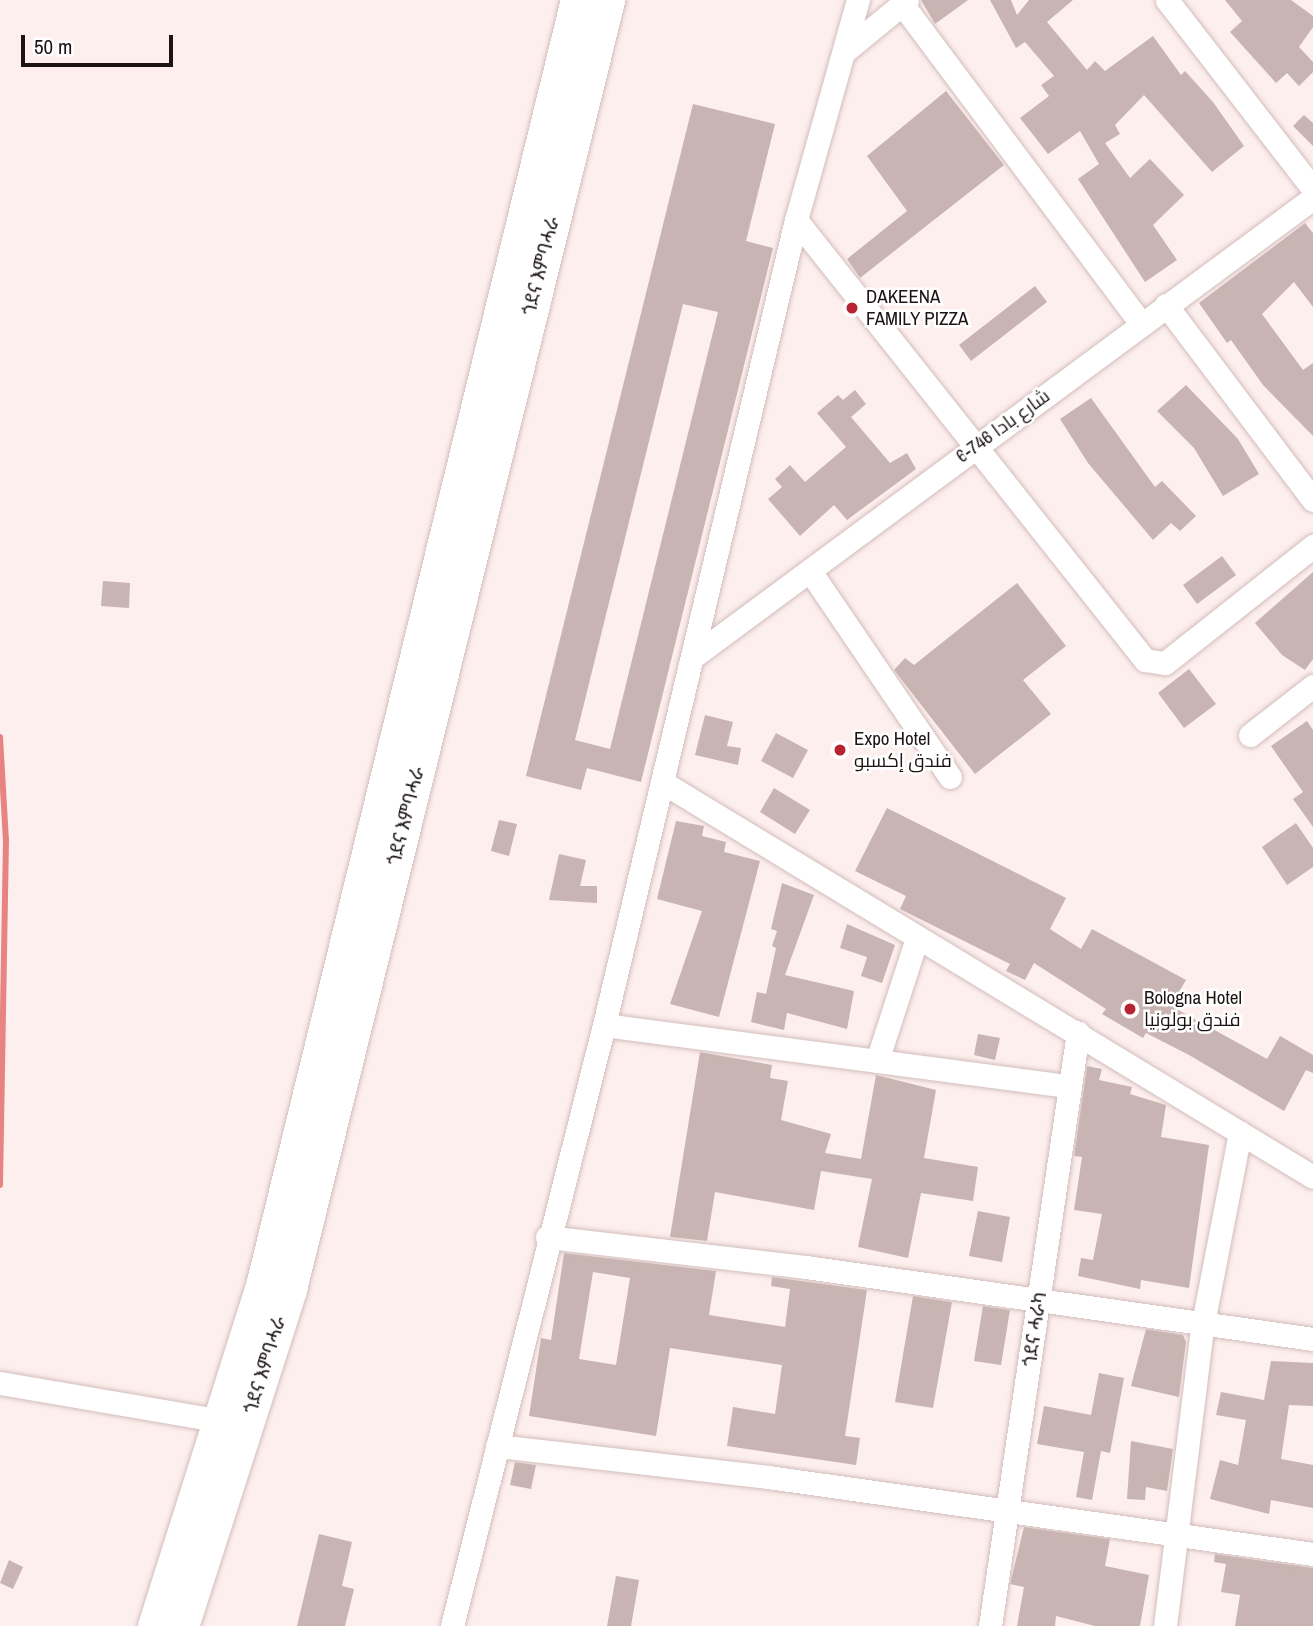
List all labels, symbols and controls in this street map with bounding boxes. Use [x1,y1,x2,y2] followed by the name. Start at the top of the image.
[24,21,177,65] scale bar
[34,32,72,61] text: 50 m
[518,214,564,318] street label: ጎደና እምባሓራ
[866,286,969,330] place label: DAKEENA FAMILY PIZZA
[844,300,860,316] marker: DAKEENA FAMILY PIZZA
[952,384,1054,468] street label: شارع بادا 746-6
[854,728,952,772] place label: Expo Hotel فندق إكسبو
[832,742,848,758] marker: Expo Hotel فندق إكسبو
[383,764,429,868] street label: ጎደና እምባሓራ
[1144,987,1242,1031] place label: Bologna Hotel فندق بولونيا
[1122,1001,1138,1017] marker: Bologna Hotel فندق بولونيا
[1018,1290,1052,1368] street label: ጎደና ሓራካ
[239,1314,291,1416] street label: ጎደና እምባሓራ

